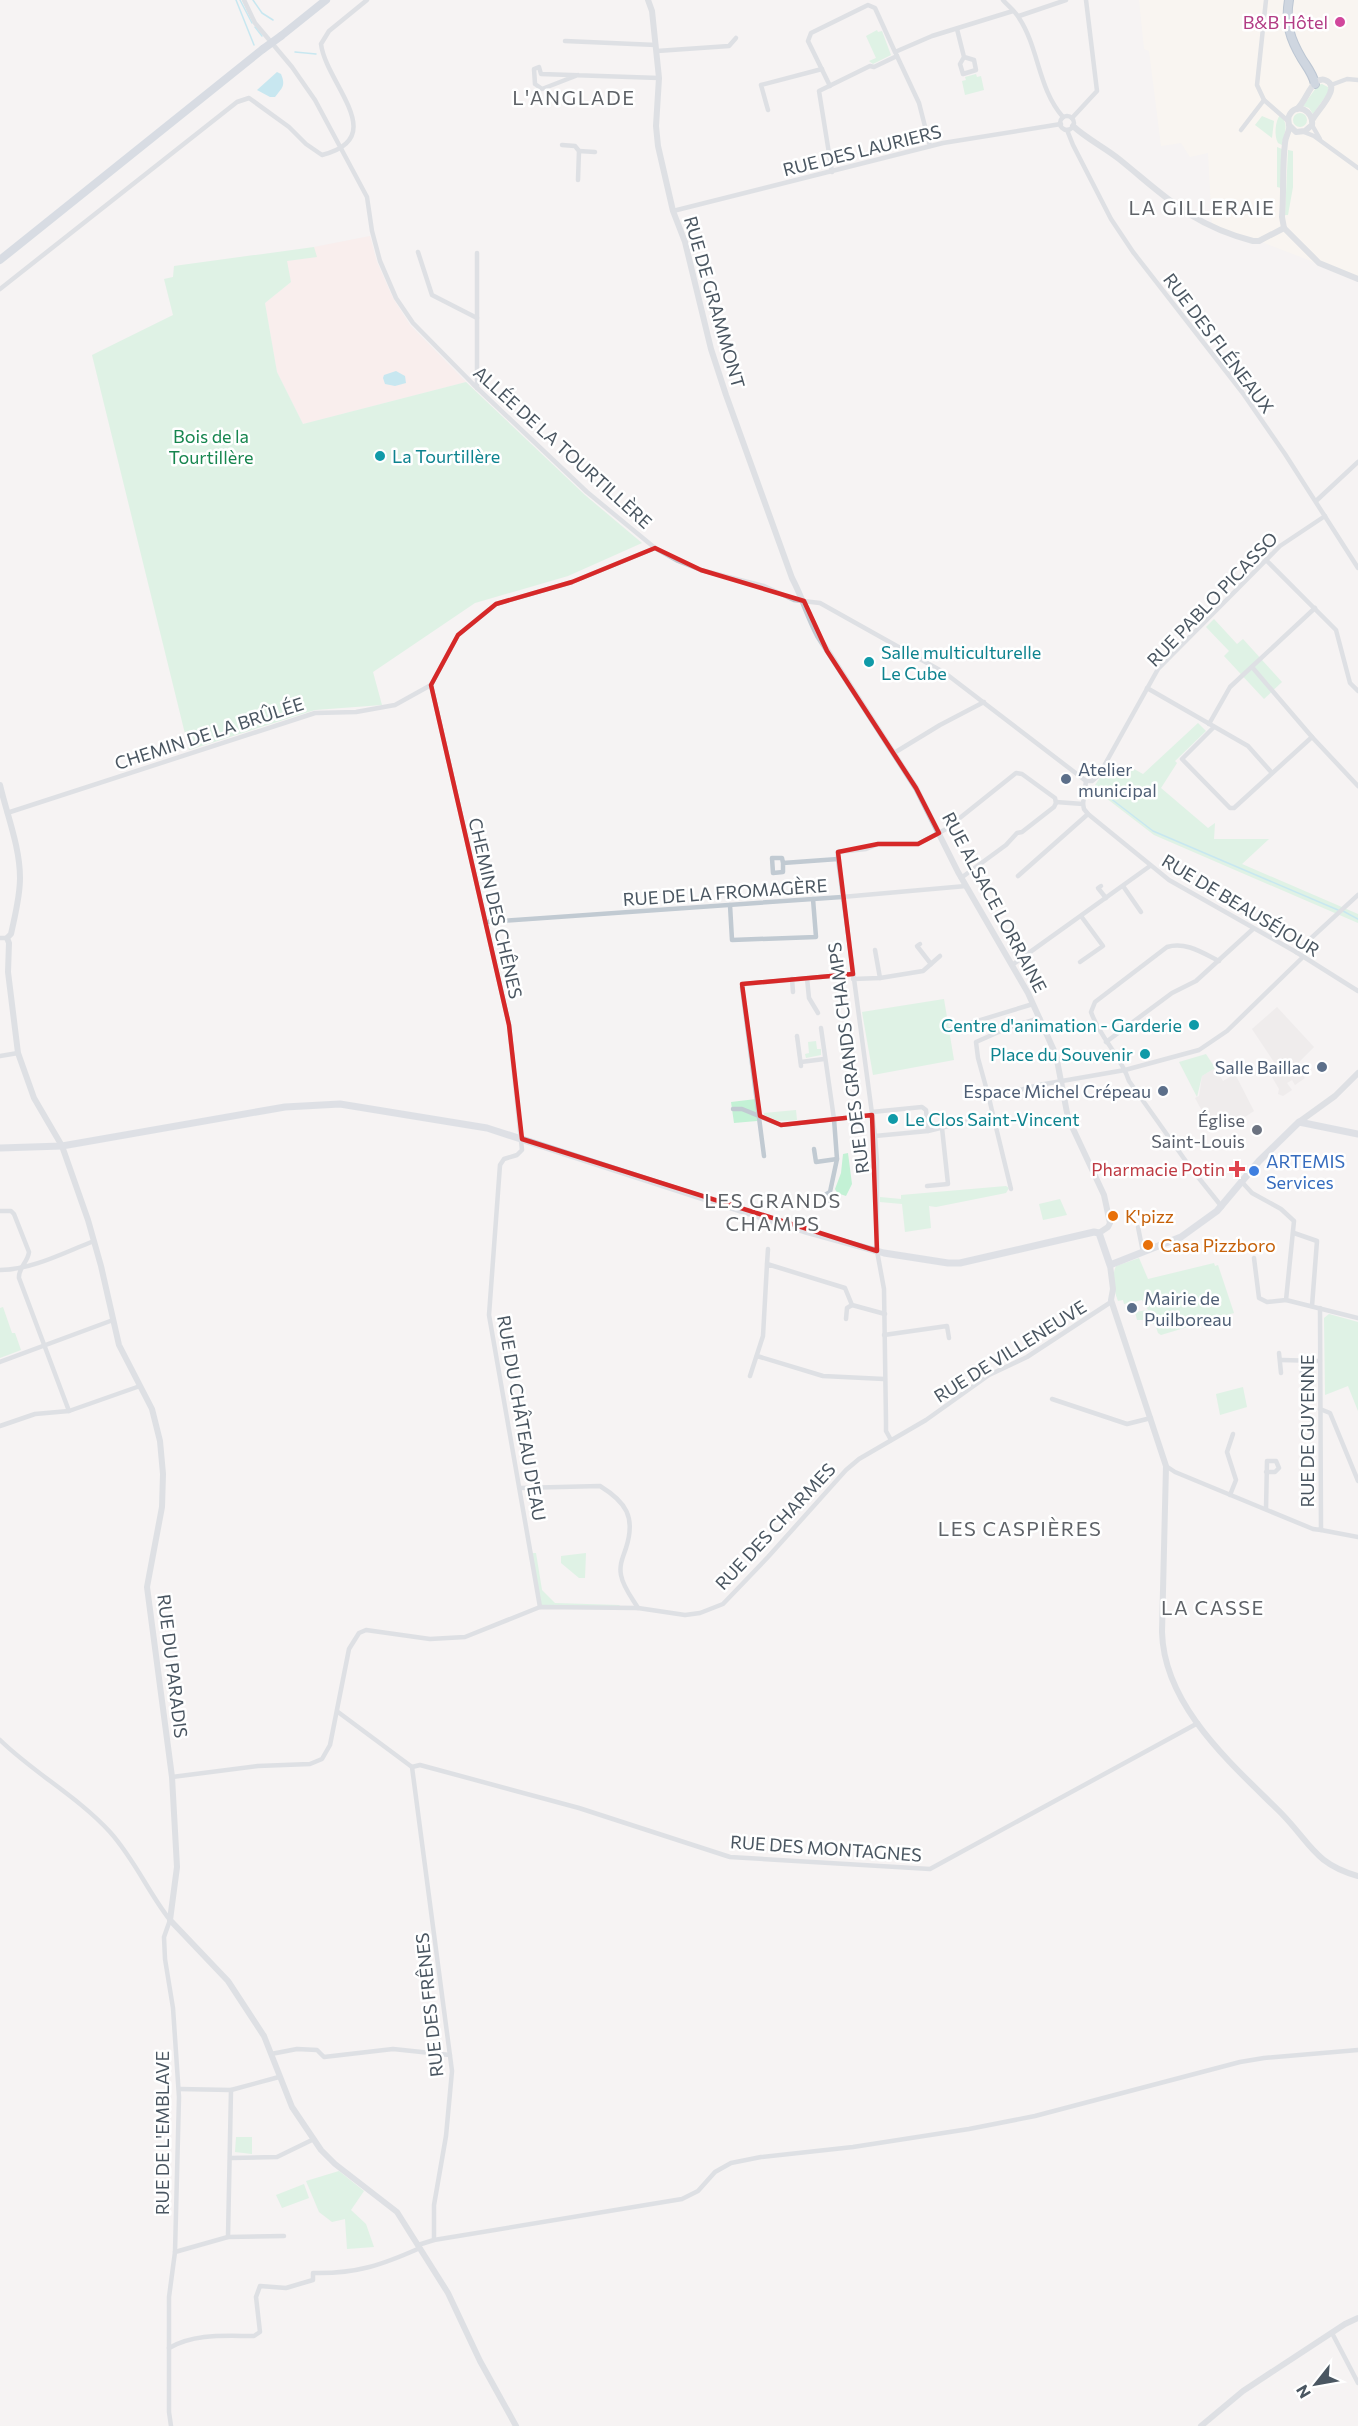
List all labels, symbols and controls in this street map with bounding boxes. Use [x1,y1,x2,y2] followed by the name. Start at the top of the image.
[1243,11,1328,33] place label: B&B Hôtel
[1333,15,1347,29] marker: B&B Hôtel
[512,85,636,109] district label: L'ANGLADE
[780,120,944,180] street label: RUE DES LAURIERS
[1129,195,1275,219] district label: LA GILLERAIE
[680,213,750,391] street label: RUE DE GRAMMONT
[1159,269,1279,417] street label: RUE DES FLÉNEAUX
[469,361,657,533] street label: ALLÉE DE LA TOURTILLÈRE
[168,425,254,468] park label: Bois de la Tourtillère
[392,445,500,467] place label: La Tourtillère
[373,449,387,463] marker: La Tourtillère
[1142,527,1282,671] street label: RUE PABLO PICASSO
[881,641,1041,684] place label: Salle multiculturelle Le Cube
[862,655,876,669] marker: Salle multiculturelle Le Cube
[112,692,306,774] street label: CHEMIN DE LA BRÛLÉE
[1078,758,1157,801] place label: Atelier municipal
[1059,772,1073,786] marker: Atelier municipal
[938,808,1052,996] street label: RUE ALSACE LORRAINE
[464,815,528,1001] street label: CHEMIN DES CHÊNES
[1158,849,1324,961] street label: RUE DE BEAUSÉJOUR
[622,874,828,910] street label: RUE DE LA FROMAGÈRE
[823,941,873,1175] street label: RUE DES GRANDS CHAMPS
[941,1014,1182,1036] place label: Centre d'animation - Garderie
[1187,1018,1201,1032] marker: Centre d'animation - Garderie
[990,1043,1133,1065] place label: Place du Souvenir
[1138,1047,1152,1061] marker: Place du Souvenir
[1215,1056,1310,1078] place label: Salle Baillac
[1315,1060,1329,1074] marker: Salle Baillac
[963,1080,1151,1102] place label: Espace Michel Crépeau
[1156,1084,1170,1098] marker: Espace Michel Crépeau
[905,1108,1080,1130] place label: Le Clos Saint-Vincent
[1151,1109,1245,1152] place label: Église Saint-Louis
[886,1112,900,1126] marker: Le Clos Saint-Vincent
[1250,1123,1264,1137] marker: Église Saint-Louis
[1266,1150,1345,1193] place label: ARTEMIS Services
[1091,1158,1225,1180] place label: Pharmacie Potin
[1230,1162,1244,1176] marker: Pharmacie Potin
[1247,1164,1261,1178] marker: ARTEMIS Services
[704,1188,842,1235] district label: LES GRANDS CHAMPS
[1125,1205,1174,1227] place label: K'pizz
[1106,1209,1120,1223] marker: K'pizz
[1160,1234,1276,1256] place label: Casa Pizzboro
[1141,1238,1155,1252] marker: Casa Pizzboro
[1144,1287,1232,1330] place label: Mairie de Puilboreau
[930,1295,1090,1407] street label: RUE DE VILLENEUVE
[1125,1301,1139,1315] marker: Mairie de Puilboreau
[493,1313,551,1523] street label: RUE DU CHÂTEAU D'EAU
[1296,1355,1318,1507] street label: RUE DE GUYENNE
[710,1458,840,1594] street label: RUE DES CHARMES
[938,1516,1102,1540] district label: LES CASPIÈRES
[153,1593,193,1739] street label: RUE DU PARADIS
[1161,1595,1265,1619] district label: LA CASSE
[729,1830,923,1866] street label: RUE DES MONTAGNES
[410,1932,448,2078] street label: RUE DES FRÊNES
[151,2051,173,2215] street label: RUE DE L'EMBLAVE
[1286,2354,1346,2414] north arrow
[1291,2382,1314,2402] text: N

